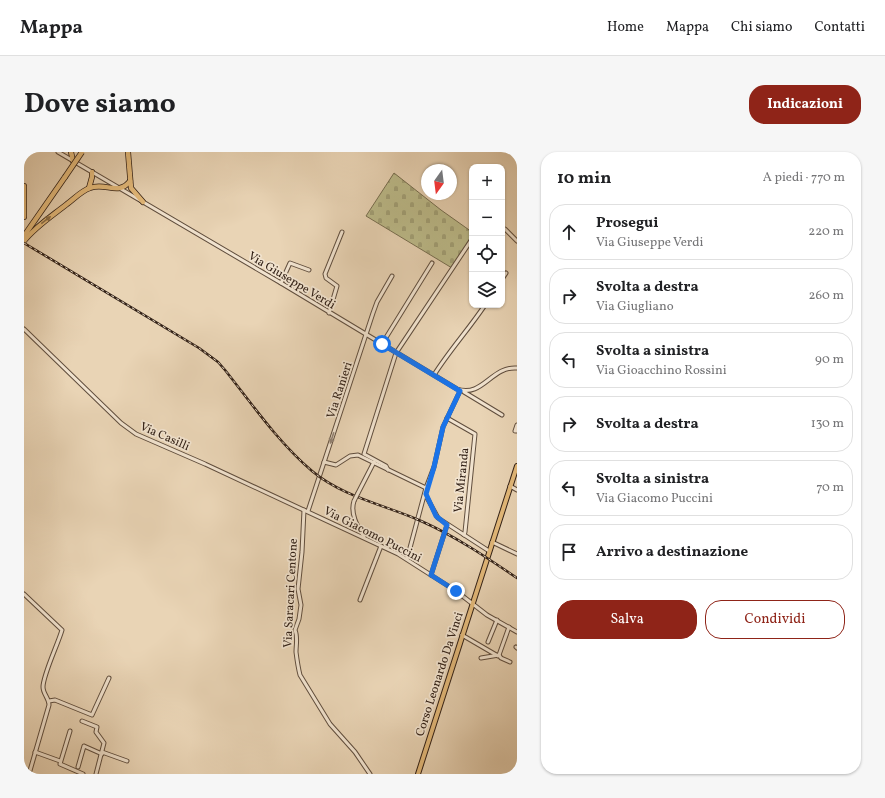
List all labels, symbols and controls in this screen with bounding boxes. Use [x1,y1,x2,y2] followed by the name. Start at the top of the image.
[20,15,83,41] text: Mappa
[607,18,644,37] text: Home
[666,18,709,37] text: Mappa
[731,18,792,37] text: Chi siamo
[814,18,865,37] text: Contatti
[24,85,176,124] text: Dove siamo
[749,85,861,124] button: Indicazioni
[421,164,457,200] north arrow
[469,164,505,308] map controls
[469,164,505,200] button: +
[557,167,611,190] text: 10 min
[763,169,845,187] text: A piedi · 770 m
[469,200,505,236] button: −
[596,213,659,234] text: Prosegui
[40,216,51,225] one-way arrow
[558,221,580,243] icon: ahead
[808,223,844,241] text: 220 m
[596,234,704,252] text: Via Giuseppe Verdi
[469,236,505,272] button: locate
[245,248,338,313] street label: Via Giuseppe Verdi
[469,272,505,308] button: layers
[596,277,699,298] text: Svolta a destra
[558,285,580,307] icon: right
[809,287,844,305] text: 260 m
[596,298,674,316] text: Via Giugliano
[373,335,391,353] route start
[596,341,709,362] text: Svolta a sinistra
[558,349,580,371] icon: left
[815,351,844,369] text: 90 m
[323,359,357,421] street label: Via Ranieri
[596,362,727,380] text: Via Gioacchino Rossini
[558,413,580,435] icon: right
[596,414,699,435] text: Svolta a destra
[811,415,844,433] text: 130 m
[137,419,192,455] street label: Via Casilli
[329,433,335,445] one-way arrow
[451,447,473,513] street label: Via Miranda
[596,469,709,490] text: Svolta a sinistra
[558,477,580,499] icon: left
[816,479,844,497] text: 70 m
[596,490,713,508] text: Via Giacomo Puccini
[321,503,425,567] street label: Via Giacomo Puccini
[280,538,302,648] street label: Via Saracari Centone
[558,541,580,563] icon: arrive
[596,542,748,563] text: Arrivo a destinazione
[447,582,465,600] route end
[557,600,697,639] button: Salva
[705,600,845,639] button: Condividi
[412,610,468,739] street label: Corso Leonardo Da Vinci

